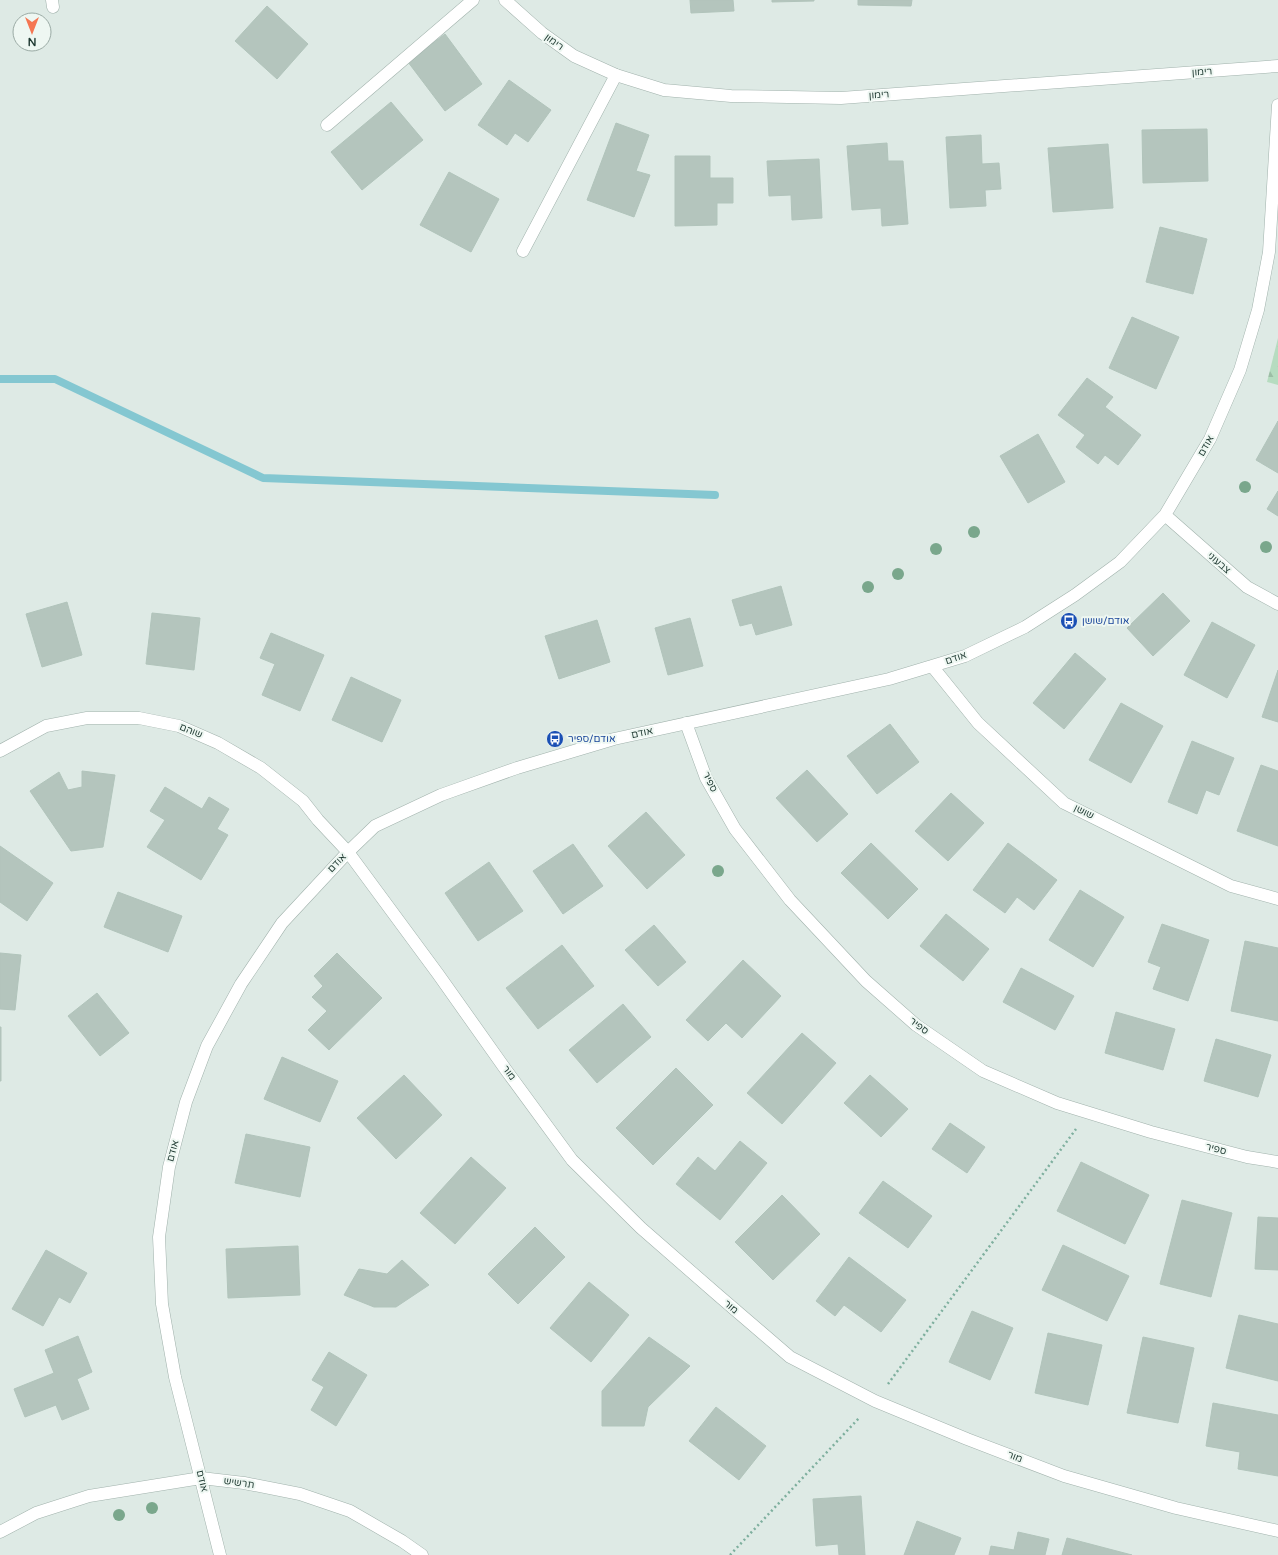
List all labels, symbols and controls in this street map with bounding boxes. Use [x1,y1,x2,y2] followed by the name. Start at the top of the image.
[12,12,52,52] north arrow
[542,31,566,53] street label: רימון
[28,35,36,48] text: N
[1191,65,1213,79] street label: רימון
[868,88,890,102] street label: רימון
[1195,433,1217,458] street label: אודם
[1205,550,1233,576] street label: צבעוני
[1059,611,1079,631] bus stop icon: אודם/שושן
[1082,615,1130,627] place label: אודם/שושן
[944,649,969,667] street label: אודם
[178,721,205,741] street label: שוהם
[630,725,654,741] street label: אודם
[545,729,565,749] bus stop icon: אודם/ספיר
[568,733,616,745] place label: אודם/ספיר
[700,770,720,794] street label: ספיר
[1072,802,1096,822] street label: שושן
[325,851,349,875] street label: אודם
[907,1015,931,1037] street label: ספיר
[500,1063,518,1083] street label: מור
[164,1138,182,1163] street label: אודם
[1204,1140,1228,1158] street label: ספיר
[721,1298,741,1317] street label: מור
[1006,1449,1024,1465] street label: מור
[194,1469,211,1493] street label: אודם
[223,1475,255,1491] street label: תרשיש

